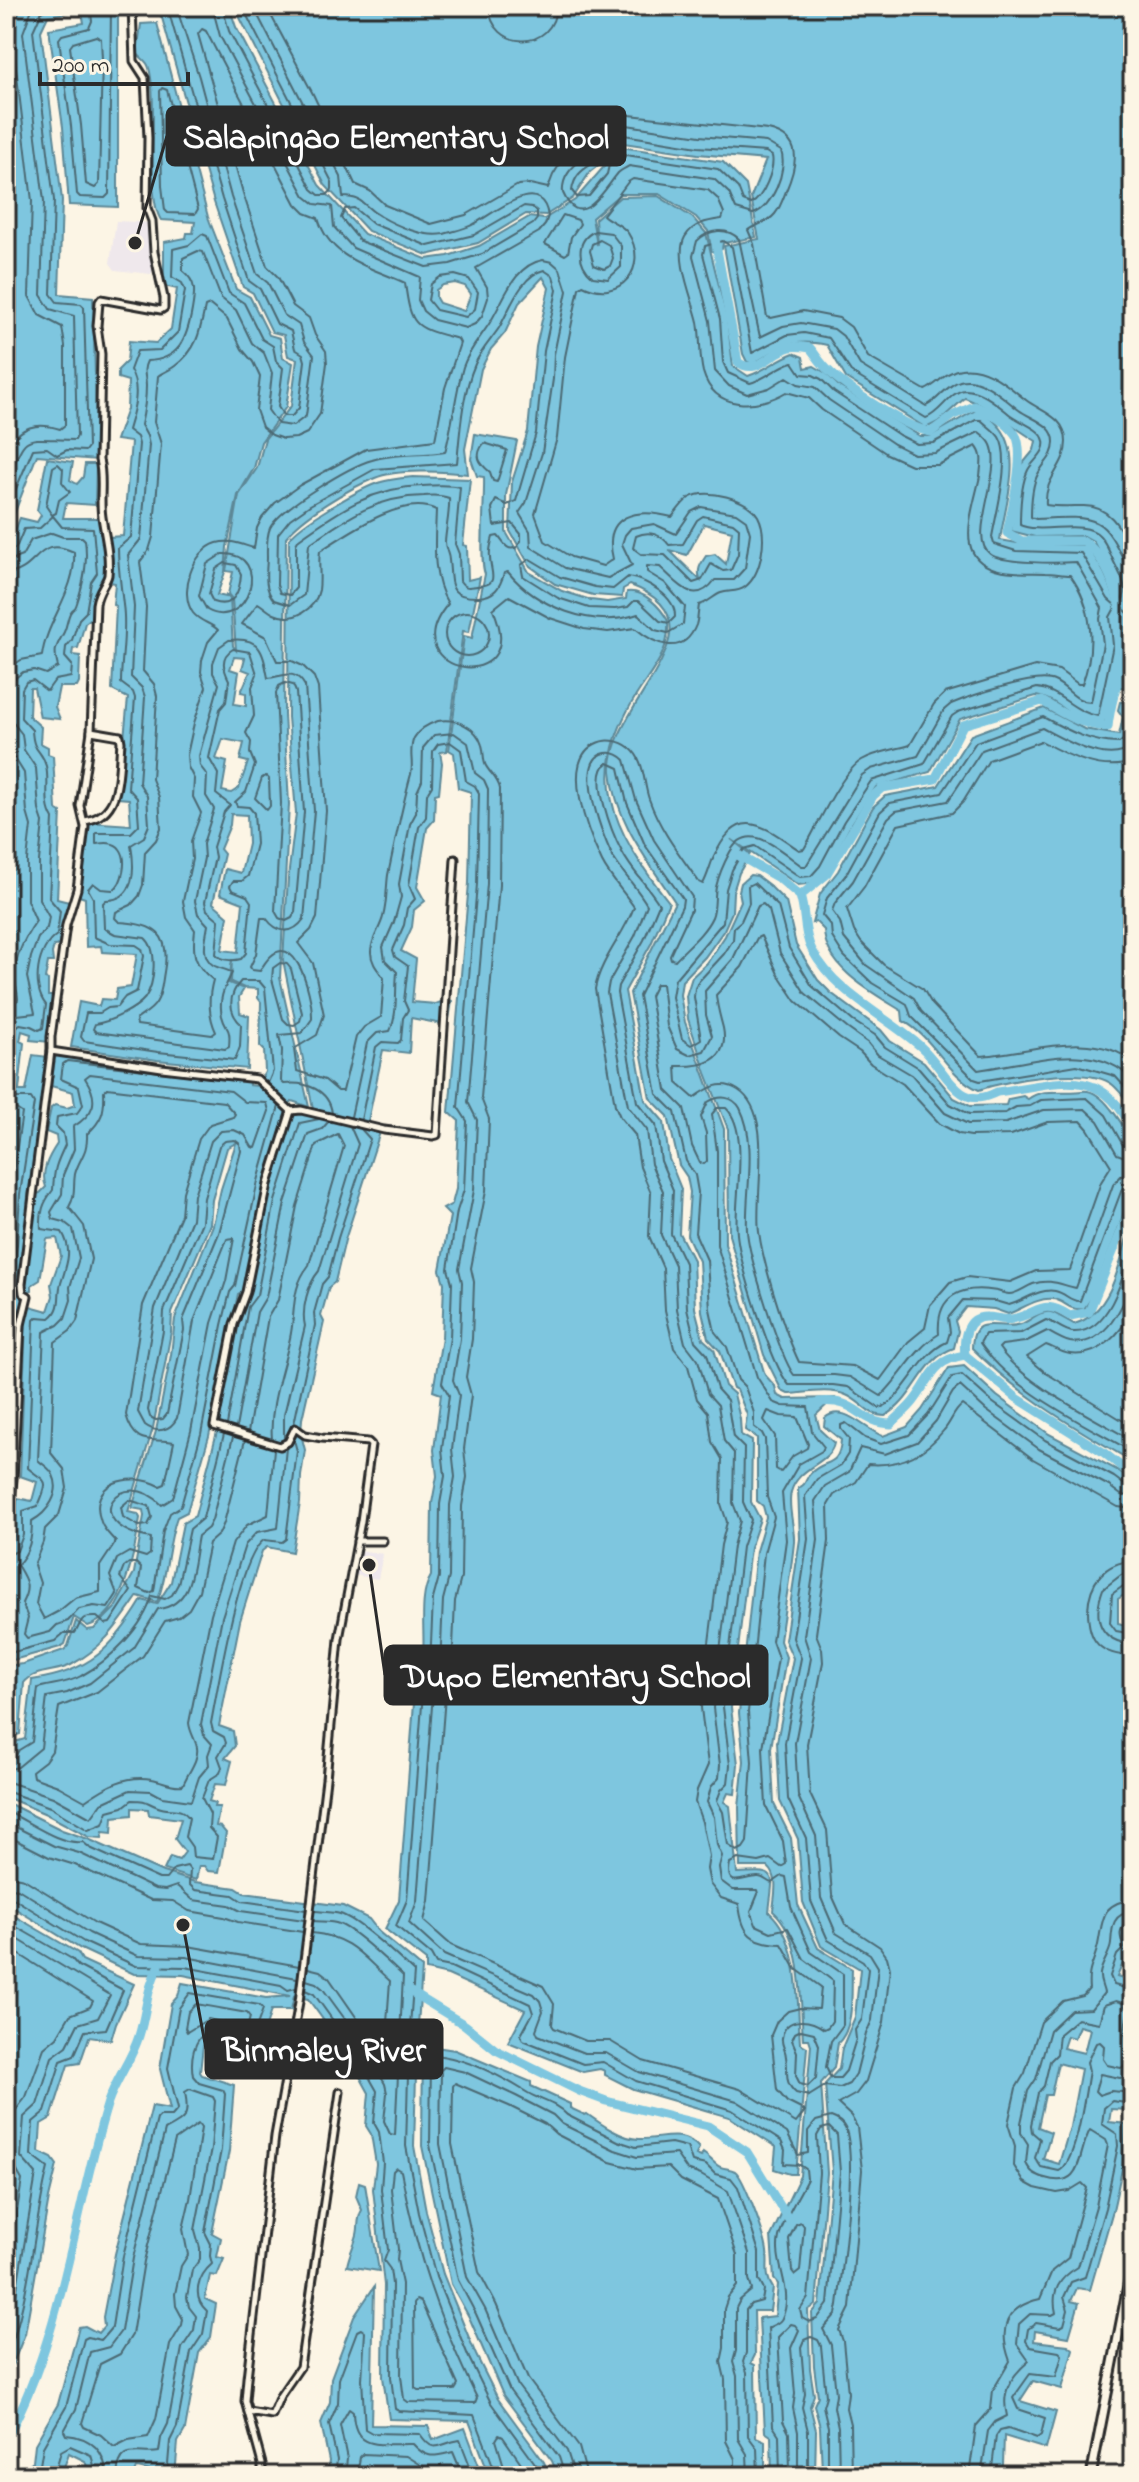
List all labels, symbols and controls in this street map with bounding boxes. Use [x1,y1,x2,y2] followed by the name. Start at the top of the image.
[40,36,188,86] scale bar
[52,49,109,84] text: 200 m
[167,107,625,165] callout: Salapingao Elementary School
[183,115,609,166] text: Salapingao Elementary School
[385,1646,767,1704] callout: Dupo Elementary School
[399,1654,751,1705] text: Dupo Elementary School
[206,2020,442,2078] callout: Binmaley River
[220,2028,427,2079] text: Binmaley River

